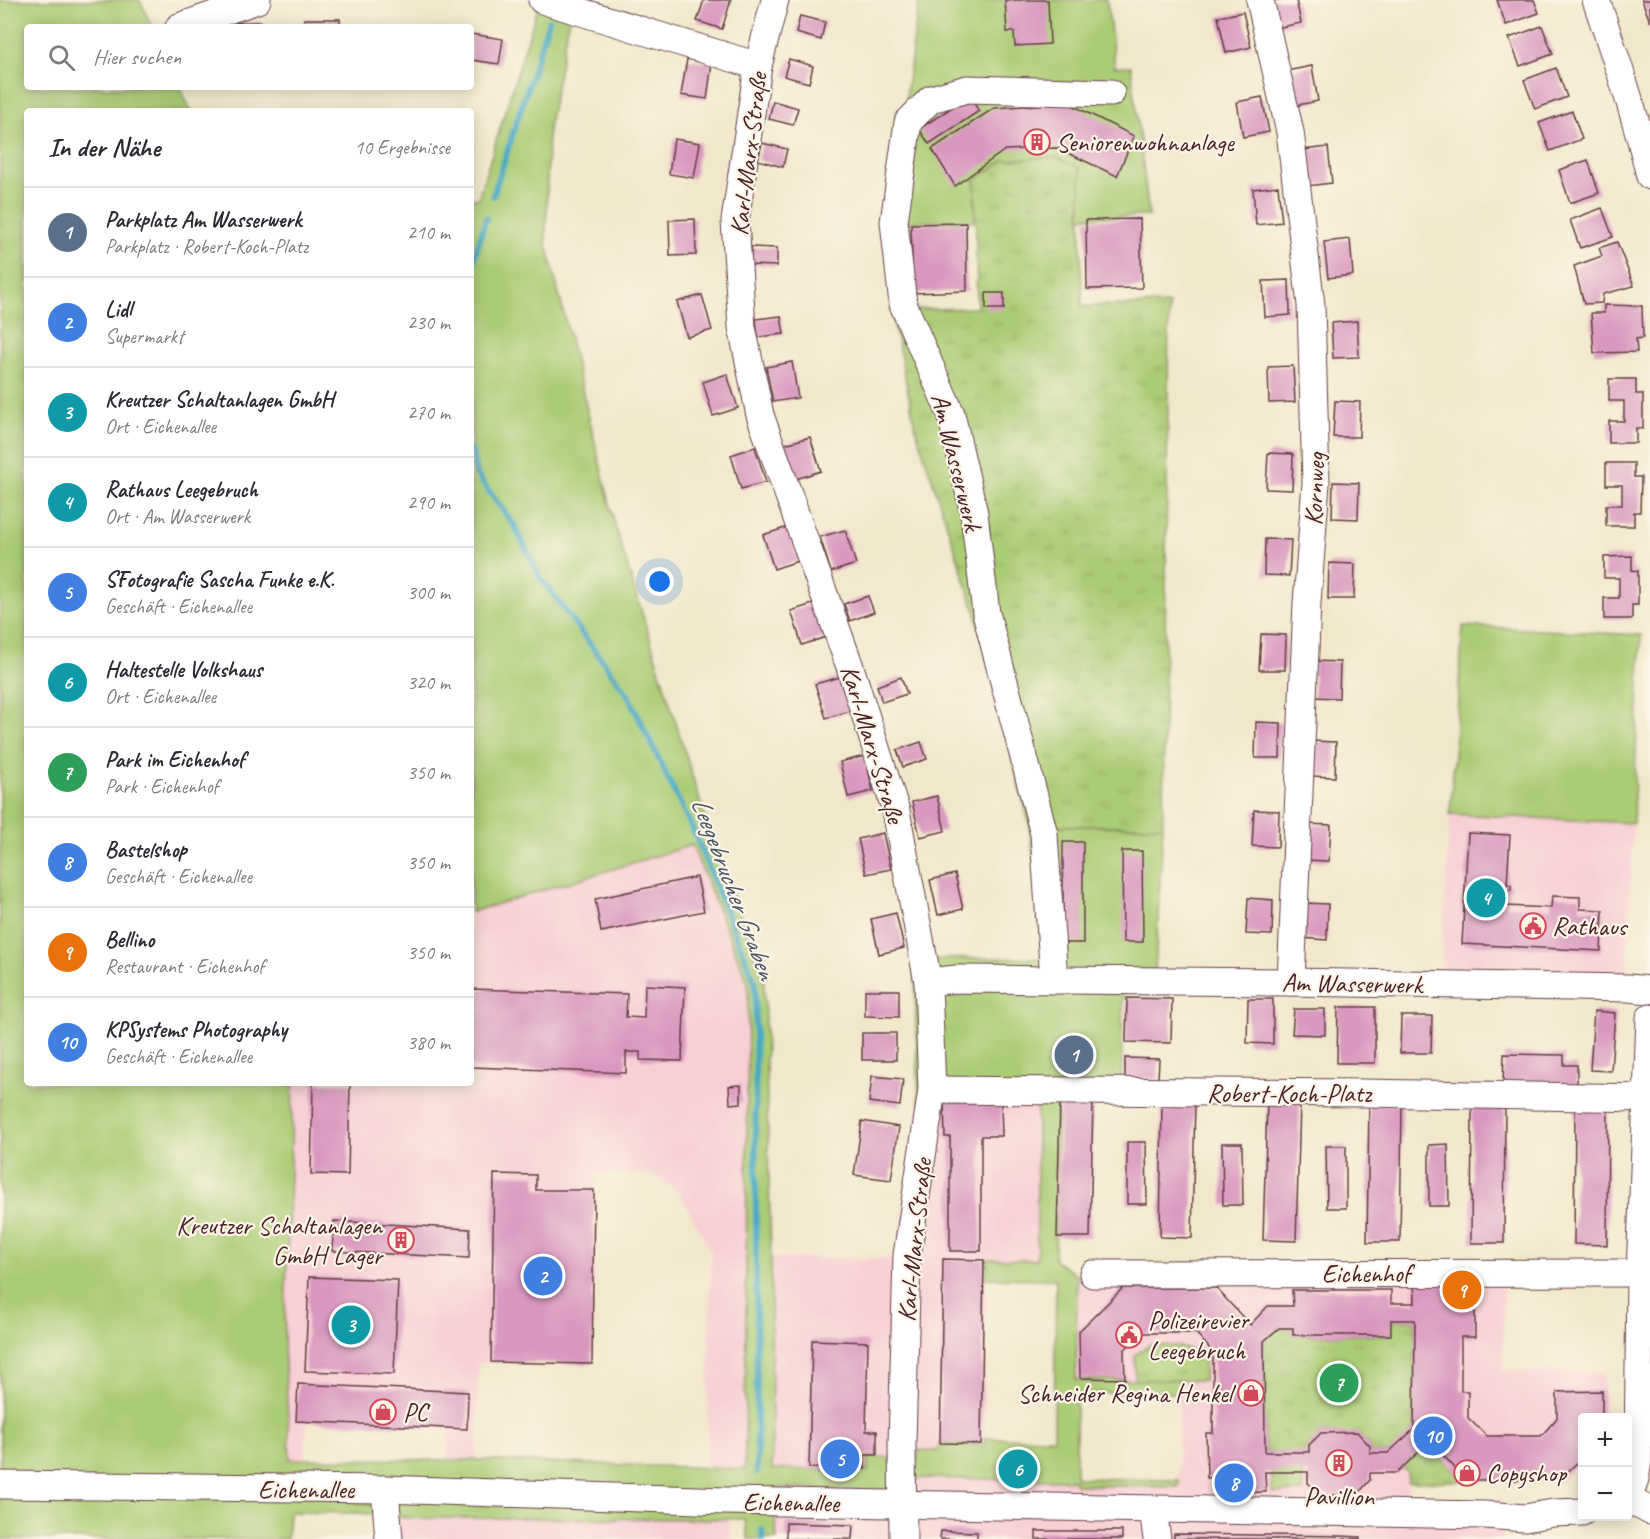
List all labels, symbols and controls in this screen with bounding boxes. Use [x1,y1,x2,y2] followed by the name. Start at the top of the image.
[24,24,474,90] search box
[45,41,78,74] icon: search
[93,43,181,71] text: Hier suchen
[722,68,775,237] street label: Karl-Marx-Straße
[1056,126,1235,159] place label: Seniorenwohnanlage
[1022,127,1052,157] building icon: Seniorenwohnanlage
[48,131,160,164] text: In der Nähe
[354,135,450,160] text: 10 Ergebnisse
[105,206,301,234] text: Parkplatz Am Wasserwerk
[63,220,72,245] text: 1
[407,220,450,245] text: 210 m
[105,234,308,259] text: Parkplatz · Robert-Koch-Platz
[105,296,132,324] text: Lidl
[63,310,72,335] text: 2
[407,310,450,335] text: 230 m
[105,324,184,349] text: Supermarkt
[105,386,333,414] text: Kreutzer Schaltanlagen GmbH
[924,390,990,537] street label: Am Wasserwerk
[63,400,72,425] text: 3
[407,400,450,425] text: 270 m
[105,414,216,439] text: Ort · Eichenallee
[1297,450,1332,526] street label: Kornweg
[105,476,258,504] text: Rathaus Leegebruch
[63,490,72,515] text: 4
[407,490,450,515] text: 290 m
[105,504,250,529] text: Ort · Am Wasserwerk
[105,566,334,594] text: SFotografie Sascha Funke e.K.
[645,567,674,596] your location
[63,580,72,605] text: 5
[407,580,450,605] text: 300 m
[105,594,252,619] text: Geschäft · Eichenallee
[105,656,262,684] text: Haltestelle Volkshaus
[833,661,913,830] street label: Karl-Marx-Straße
[63,670,72,695] text: 6
[407,670,450,695] text: 320 m
[105,684,216,709] text: Ort · Eichenallee
[105,746,245,774] text: Park im Eichenhof
[63,760,72,785] text: 7
[407,760,450,785] text: 350 m
[105,774,218,799] text: Park · Eichenhof
[684,792,785,987] water label: Leegebrucher Graben
[105,836,187,864] text: Bastelshop
[63,850,72,875] text: 8
[407,850,450,875] text: 350 m
[105,864,252,889] text: Geschäft · Eichenallee
[1466,876,1506,920] pin: 4
[1552,910,1629,943] place label: Rathaus
[1518,911,1548,941] public building icon: Rathaus
[105,926,154,954] text: Bellino
[63,940,72,965] text: 9
[407,940,450,965] text: 350 m
[105,954,264,979] text: Restaurant · Eichenhof
[1282,966,1425,1001] street label: Am Wasserwerk
[105,1016,287,1044] text: KPSystems Photography
[59,1030,77,1055] text: 10
[407,1030,450,1055] text: 380 m
[1054,1032,1094,1078] pin: 1
[105,1044,252,1069] text: Geschäft · Eichenallee
[1207,1077,1373,1110] street label: Robert-Koch-Platz
[890,1154,940,1323] street label: Karl-Marx-Straße
[176,1209,385,1272] place label: Kreutzer Schaltanlagen GmbH Lager
[386,1225,416,1255] building icon: Kreutzer Schaltanlagen GmbH Lager
[524,1254,562,1298] pin: 2
[1322,1257,1416,1290] street label: Eichenhof
[1442,1268,1482,1312] pin: 9
[332,1302,370,1348] pin: 3
[1148,1304,1250,1367] place label: Polizeirevier Leegebruch
[1114,1320,1144,1350] public building icon: Polizeirevier Leegebruch
[1320,1360,1358,1406] pin: 7
[1017,1377,1237,1410] place label: Schneider Regina Henkel
[1236,1378,1266,1408] shop icon: Schneider Regina Henkel
[403,1396,431,1429] place label: PC
[368,1397,398,1427] shop icon: PC
[1578,1413,1632,1521] map controls
[1578,1413,1632,1467] button: +
[1414,1414,1452,1458] pin: 10
[820,1436,860,1482] pin: 5
[998,1446,1038,1492] pin: 6
[1324,1448,1354,1478] building icon: Pavillion
[1486,1457,1568,1490] place label: Copyshop
[1452,1458,1482,1488] shop icon: Copyshop
[1214,1460,1254,1506] pin: 8
[1578,1467,1632,1521] button: −
[258,1473,356,1506] street label: Eichenallee
[1304,1480,1375,1513] place label: Pavillion
[743,1485,841,1520] street label: Eichenallee

